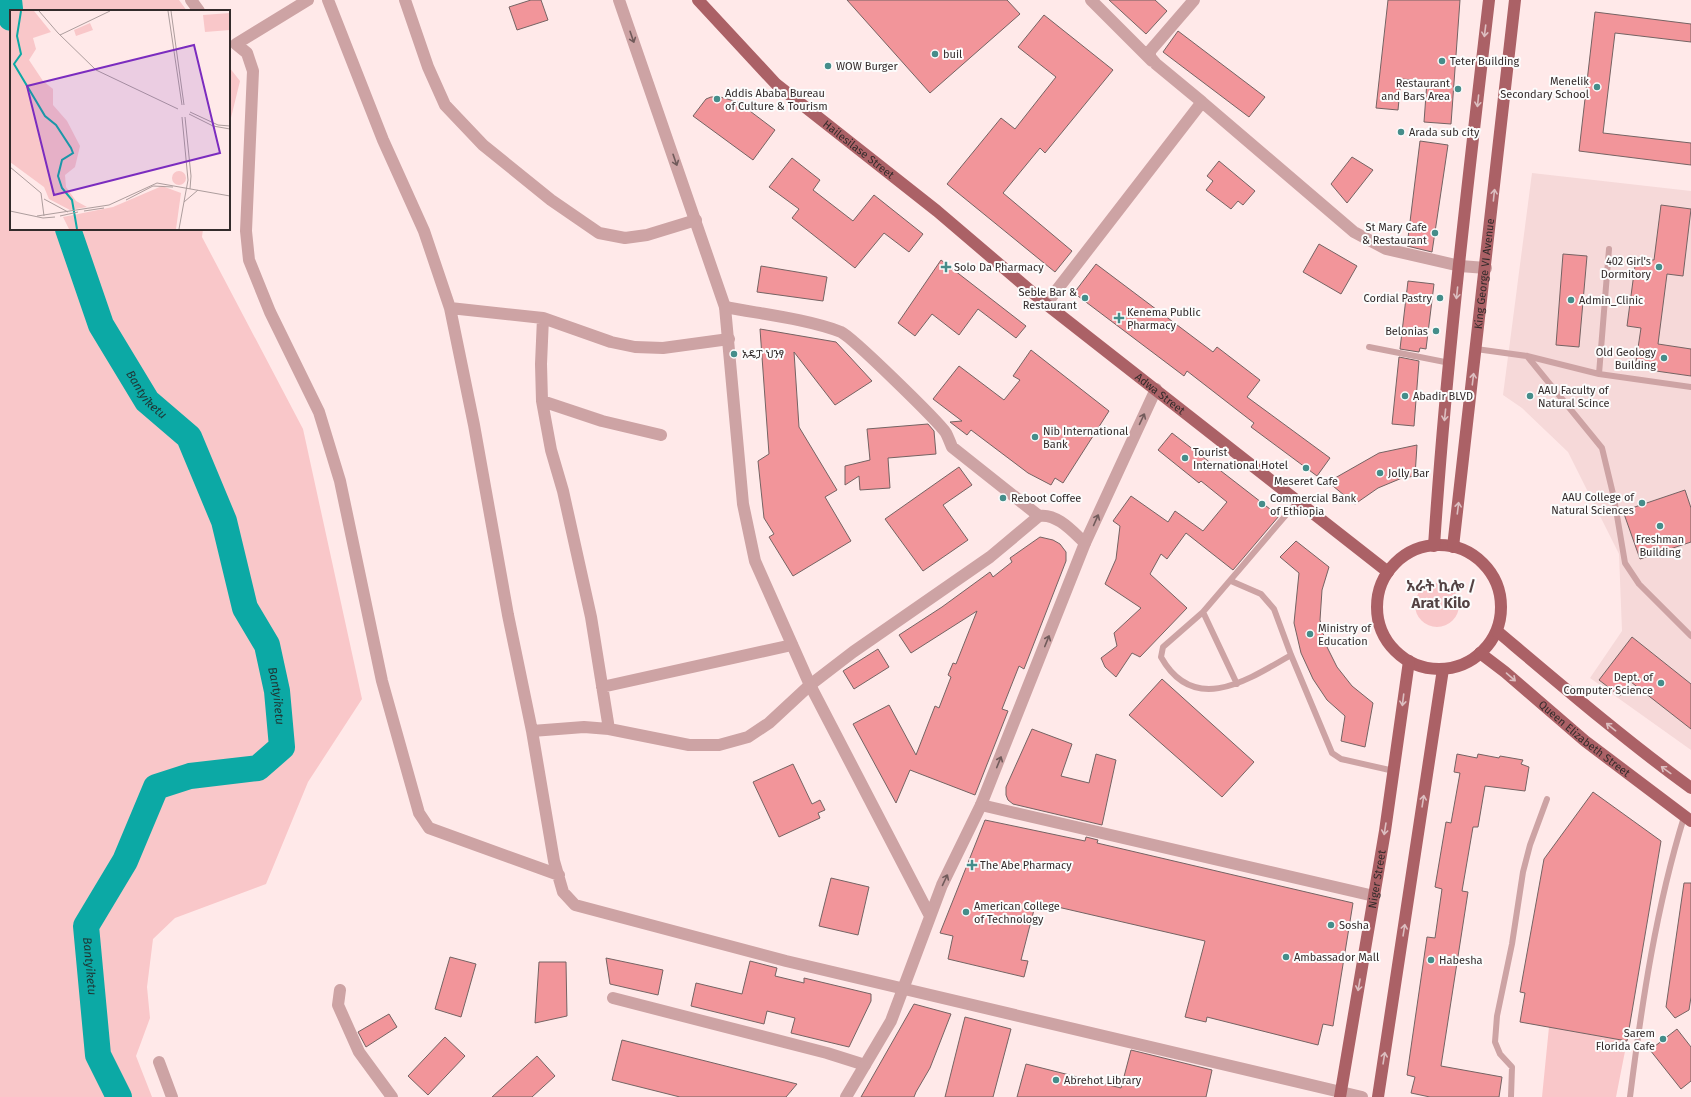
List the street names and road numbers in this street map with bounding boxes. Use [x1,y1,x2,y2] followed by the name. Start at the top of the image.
[821,117,897,181] street label: Hailesilase Street
[1471,218,1497,330] street label: King George VI Avenue
[1133,370,1188,417] street label: Adwa Street
[1536,698,1633,779] street label: Queen Elizabeth Street
[1366,849,1388,909] street label: Niger Street

